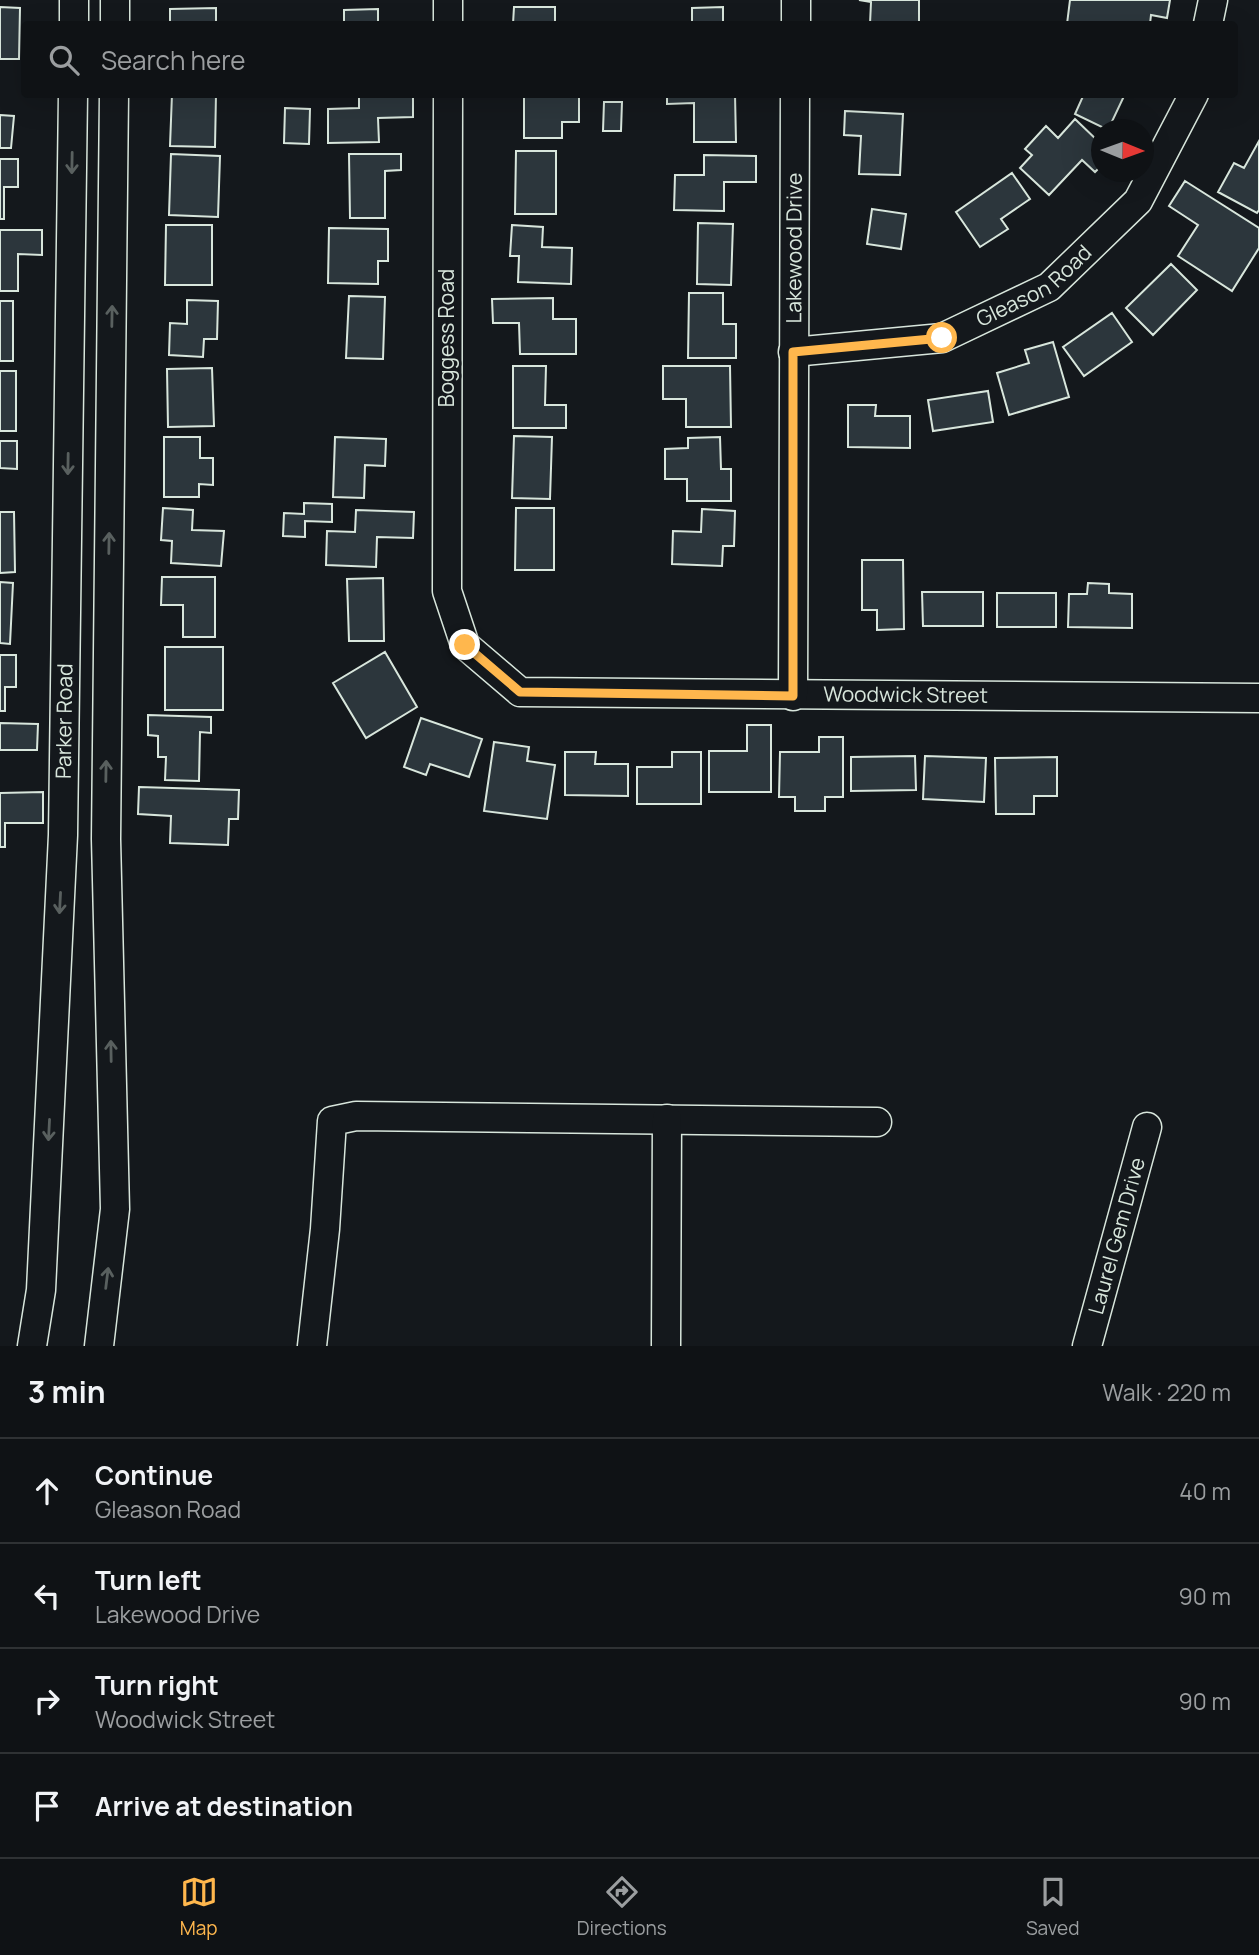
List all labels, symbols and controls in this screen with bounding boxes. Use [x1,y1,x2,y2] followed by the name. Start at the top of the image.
[21,21,1238,98] search box
[45,41,83,79] icon: search
[101,42,246,78] text: Search here
[1091,119,1154,182] north arrow
[65,151,79,174] one-way arrow
[779,173,808,323] street label: Lakewood Drive
[971,238,1097,333] street label: Gleason Road
[432,269,460,407] street label: Boggess Road
[105,304,119,327] one-way arrow
[926,322,957,353] route start
[61,452,75,475] one-way arrow
[102,532,116,555] one-way arrow
[449,629,480,660] route end
[49,663,78,779] street label: Parker Road
[823,679,988,709] street label: Woodwick Street
[100,759,113,782] one-way arrow
[53,891,66,914] one-way arrow
[104,1040,118,1063] one-way arrow
[42,1119,55,1142] one-way arrow
[1081,1154,1151,1317] street label: Laurel Gem Drive
[101,1267,114,1290] one-way arrow
[28,1371,106,1412] text: 3 min
[1102,1376,1231,1408] text: Walk · 220 m
[95,1457,213,1493] text: Continue
[28,1472,66,1510] icon: ahead
[1179,1475,1231,1507] text: 40 m
[95,1493,241,1525] text: Gleason Road
[95,1562,202,1598] text: Turn left
[28,1577,66,1615] icon: left
[1179,1580,1231,1612] text: 90 m
[95,1598,260,1630] text: Lakewood Drive
[95,1667,219,1703] text: Turn right
[28,1682,66,1720] icon: right
[1179,1685,1231,1717] text: 90 m
[95,1703,275,1735] text: Woodwick Street
[28,1787,66,1825] icon: arrive
[95,1788,353,1824] text: Arrive at destination
[180,1873,218,1941] tab: Map
[577,1873,667,1941] tab: Directions
[1026,1873,1079,1941] tab: Saved

